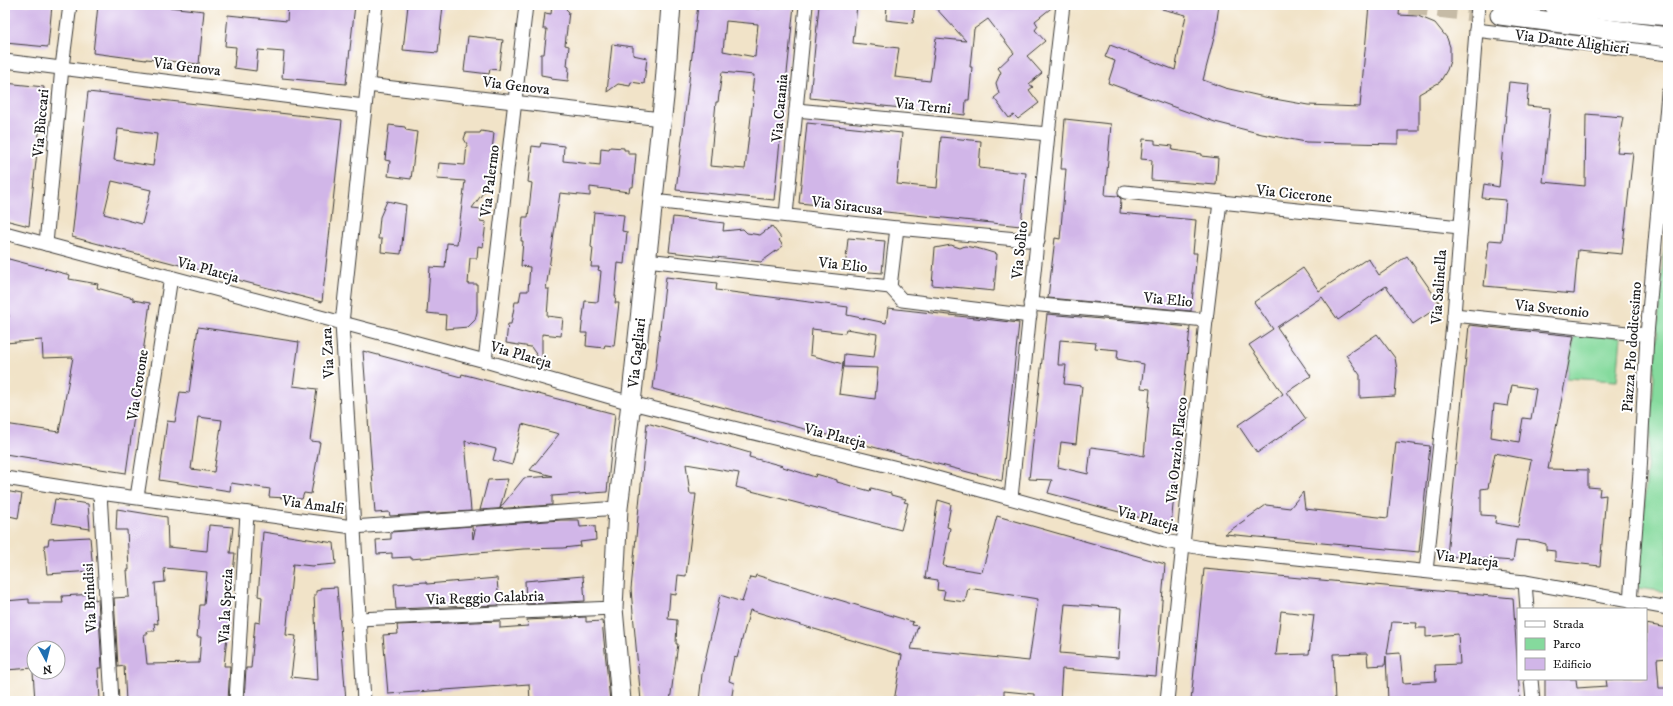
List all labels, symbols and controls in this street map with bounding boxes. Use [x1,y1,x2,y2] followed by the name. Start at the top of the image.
[1513,25,1630,58] street label: Via Dante Alighieri
[151,53,222,81] street label: Via Genova
[480,72,551,100] street label: Via Genova
[767,72,793,144] street label: Via Catania
[28,88,53,159] street label: Via Bùccari
[893,94,952,118] street label: Via Terni
[476,144,504,219] street label: Via Palermo
[1254,180,1333,207] street label: Via Cicerone
[809,192,884,220] street label: Via Siracusa
[1007,220,1032,281] street label: Via Solìto
[1427,248,1451,326] street label: Via Salinella
[174,252,242,288] street label: Via Plateja
[817,253,868,277] street label: Via Elio
[1618,281,1646,413] street label: Piazza Pio dodicesimo
[1142,288,1193,312] street label: Via Elio
[1513,296,1590,322] street label: Via Svetonio
[624,317,650,390] street label: Via Cagliari
[317,327,339,380] street label: Via Zara
[487,337,555,373] street label: Via Plateja
[123,348,153,423] street label: Via Crotone
[1162,396,1192,505] street label: Via Orazio Flacco
[801,419,869,453] street label: Via Plateja
[279,491,346,519] street label: Via Amalfi
[1114,501,1182,537] street label: Via Plateja
[1433,546,1500,572] street label: Via Plateja
[79,563,101,634] street label: Via Brindisi
[214,567,237,645] street label: Via la Spezia
[425,586,545,610] street label: Via Reggio Calabria
[1517,608,1647,680] legend
[1553,617,1585,632] text: Strada
[1553,637,1581,652] text: Parco
[26,640,66,680] north arrow
[1553,657,1592,672] text: Edificio
[42,661,52,676] text: N

